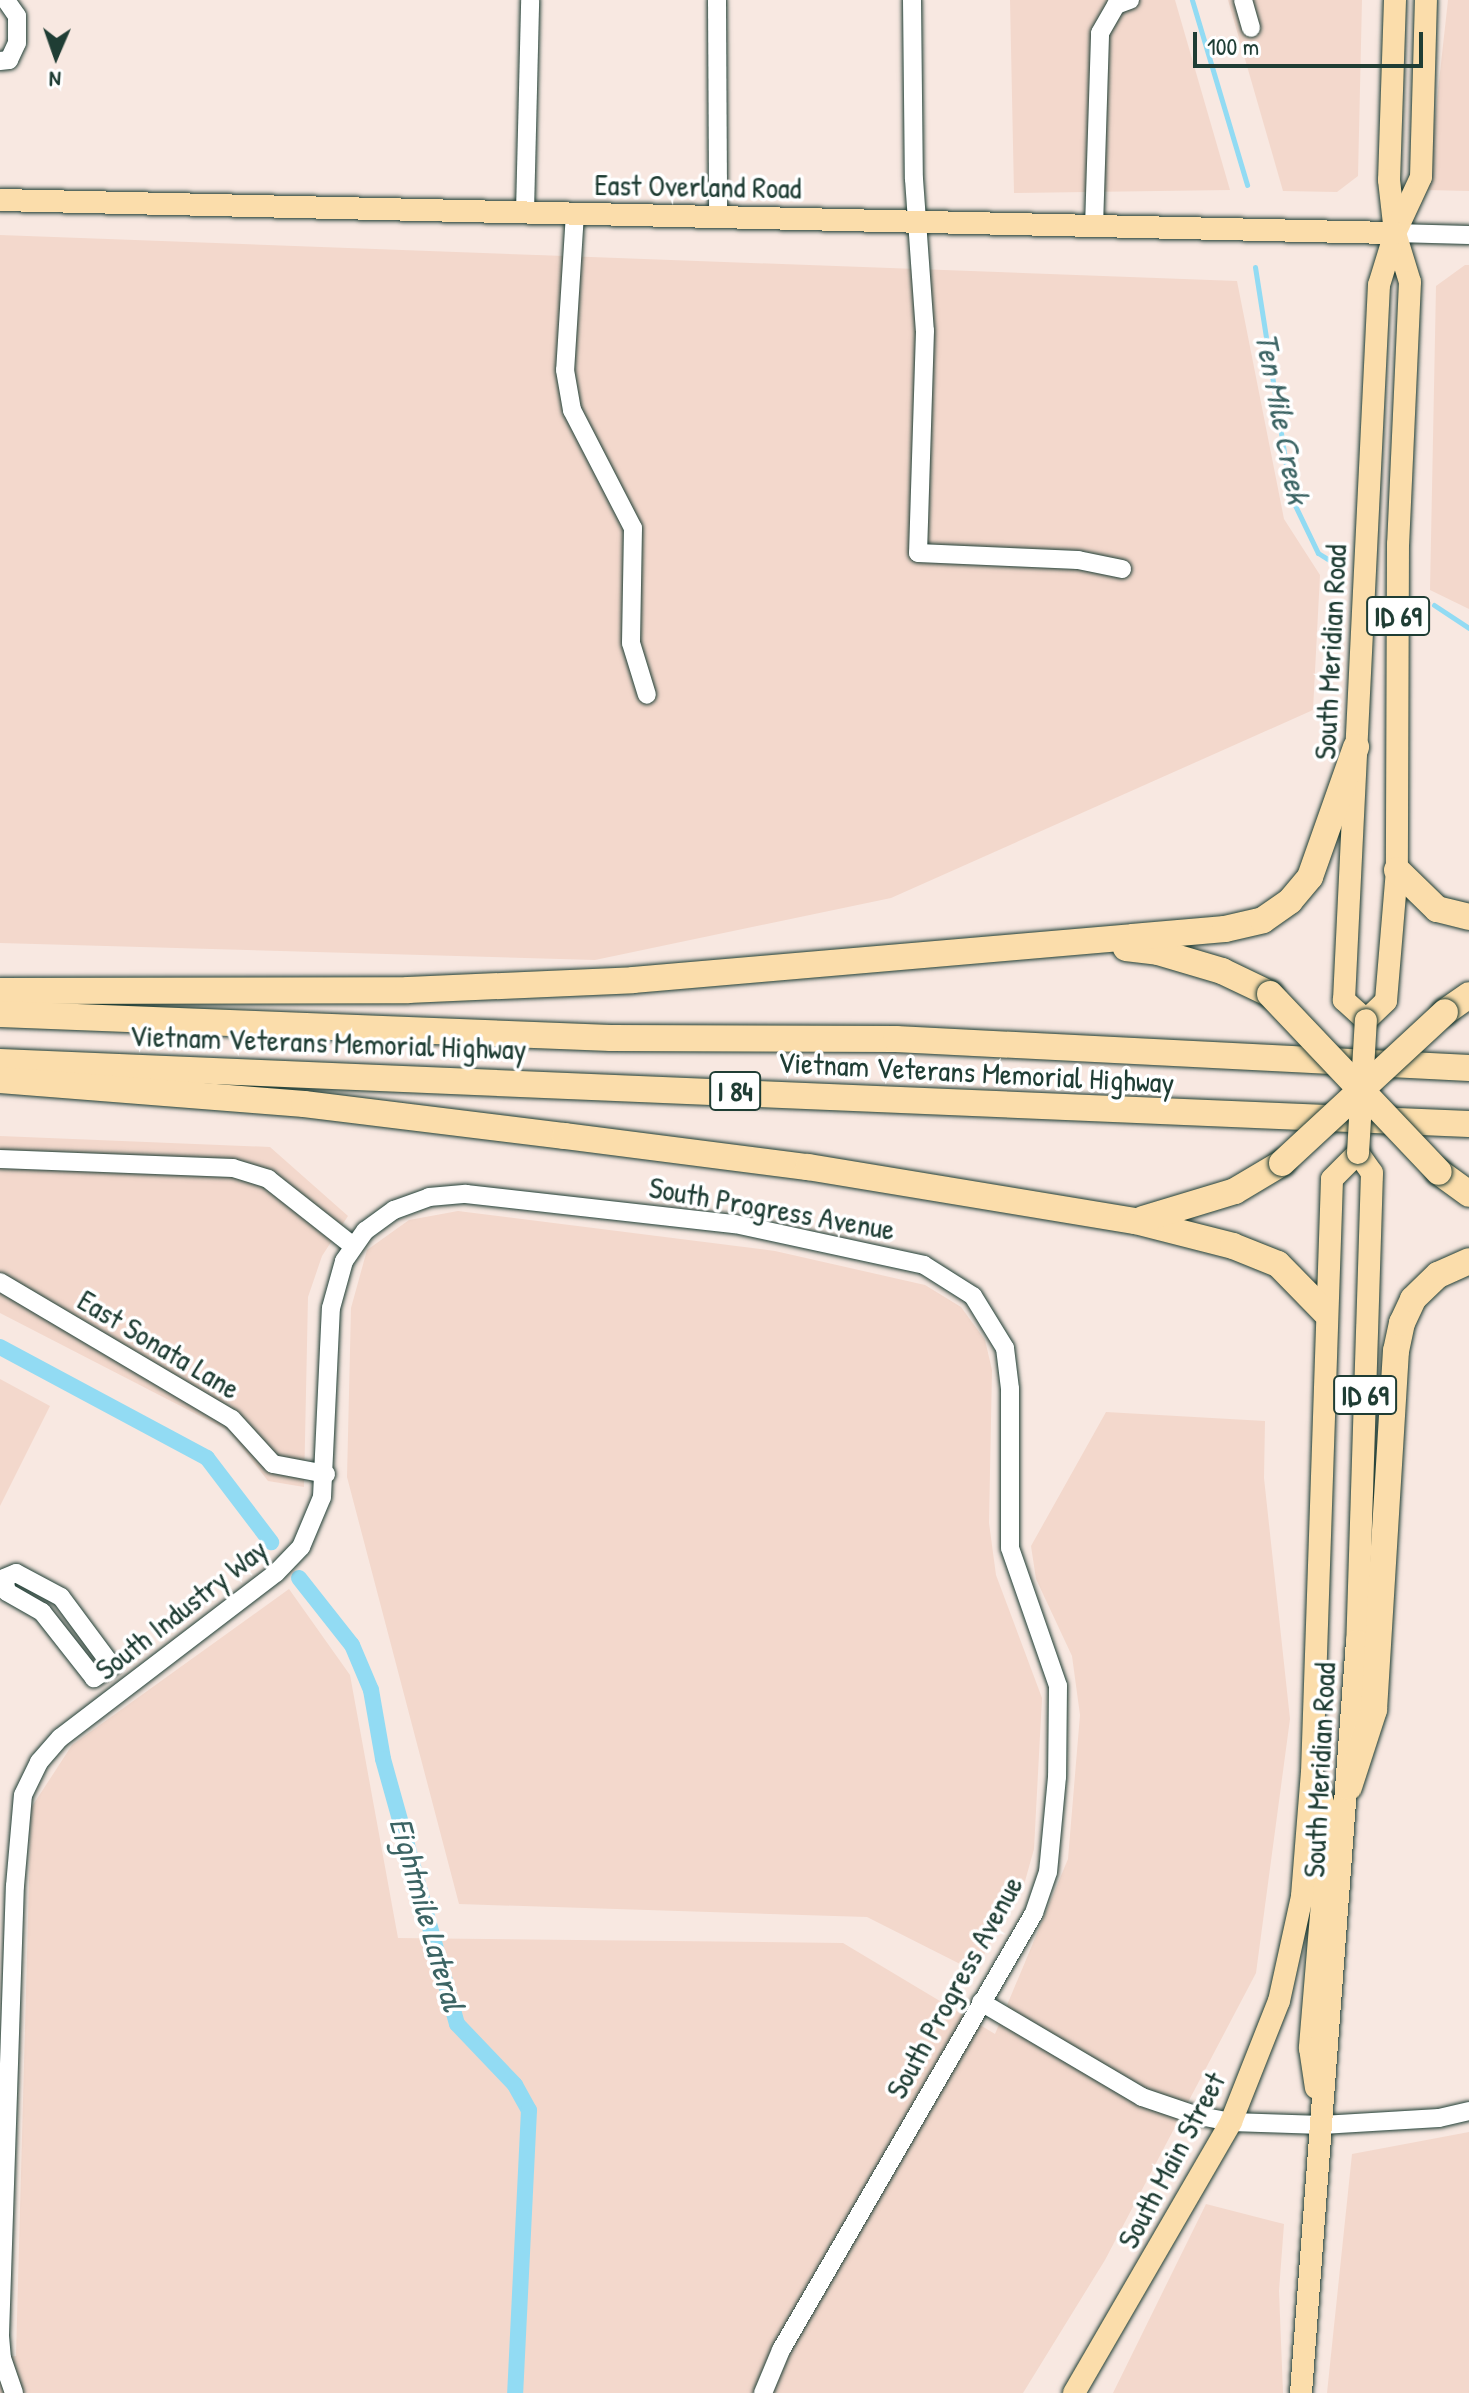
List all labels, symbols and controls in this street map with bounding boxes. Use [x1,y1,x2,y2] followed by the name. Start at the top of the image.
[16,16,96,96] north arrow
[1197,16,1427,66] scale bar
[1207,30,1259,62] text: 100 m
[49,65,62,95] text: N
[594,166,802,206] street label: East Overland Road
[1247,329,1317,507] water label: Ten Mile Creek
[1306,543,1354,761] street label: South Meridian Road
[1366,592,1430,640] road number: ID 69
[129,1017,527,1067] street label: Vietnam Veterans Memorial Highway
[777,1044,1175,1100] street label: Vietnam Veterans Memorial Highway
[709,1067,761,1115] road number: I 84
[646,1169,898,1247] street label: South Progress Avenue
[72,1282,246,1406] street label: East Sonata Lane
[1333,1371,1397,1419] road number: ID 69
[88,1531,274,1687] street label: South Industry Way
[1295,1661,1343,1879] street label: South Meridian Road
[381,1813,473,2015] water label: Eightmile Lateral
[878,1870,1030,2104] street label: South Progress Avenue
[1109,2066,1233,2254] street label: South Main Street

